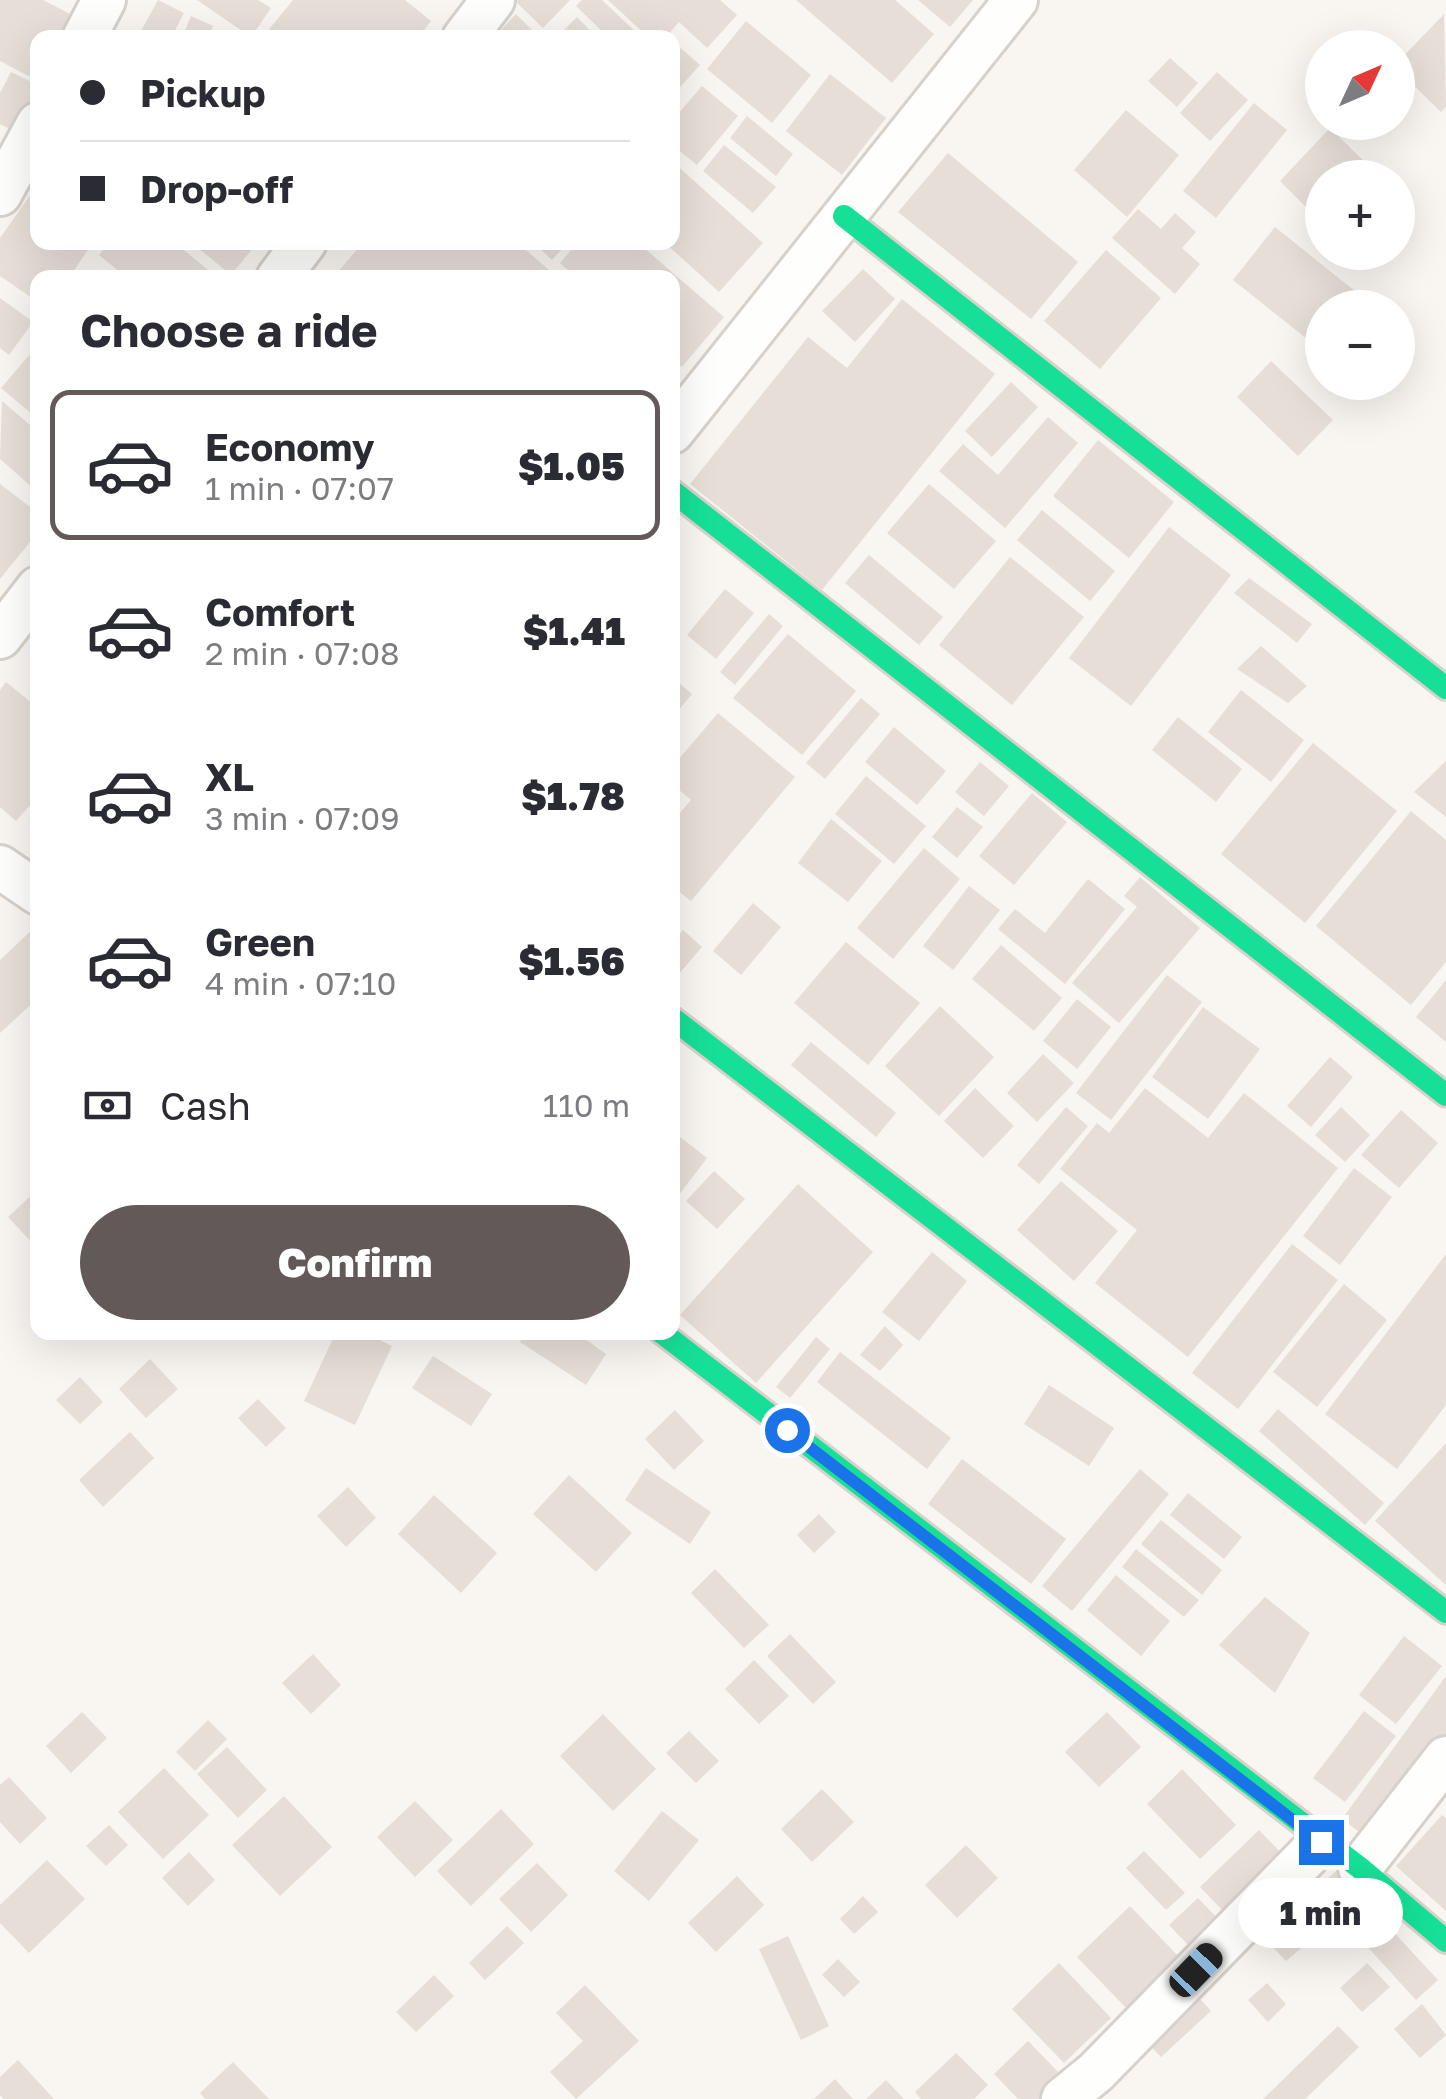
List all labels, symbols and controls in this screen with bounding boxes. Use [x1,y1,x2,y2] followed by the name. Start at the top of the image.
[1305,30,1415,140] north arrow
[1305,30,1415,400] map controls
[140,70,266,115] text: Pickup
[1305,160,1415,270] button: +
[140,166,293,211] text: Drop-off
[1305,290,1415,400] button: −
[80,303,378,357] text: Choose a ride
[85,420,175,510] icon: car
[205,424,374,469] text: Economy
[518,443,625,488] text: $1.05
[205,469,394,507] text: 1 min · 07:07
[85,585,175,675] icon: car
[205,589,355,634] text: Comfort
[523,608,625,653] text: $1.41
[205,634,400,672] text: 2 min · 07:08
[85,750,175,840] icon: car
[205,754,254,799] text: XL
[521,773,625,818] text: $1.78
[205,799,400,837] text: 3 min · 07:09
[85,915,175,1005] icon: car
[205,919,315,964] text: Green
[518,938,625,983] text: $1.56
[205,964,396,1002] text: 4 min · 07:10
[80,1078,135,1133] icon: cash
[160,1083,251,1128] text: Cash
[543,1086,630,1124] text: 110 m
[80,1205,630,1320] button: Confirm
[765,1408,810,1453] route start
[1299,1820,1344,1865] route end
[1238,1877,1404,1947] callout: 1 min
[1280,1894,1361,1932] text: 1 min
[1164,1938,1228,2002] car

